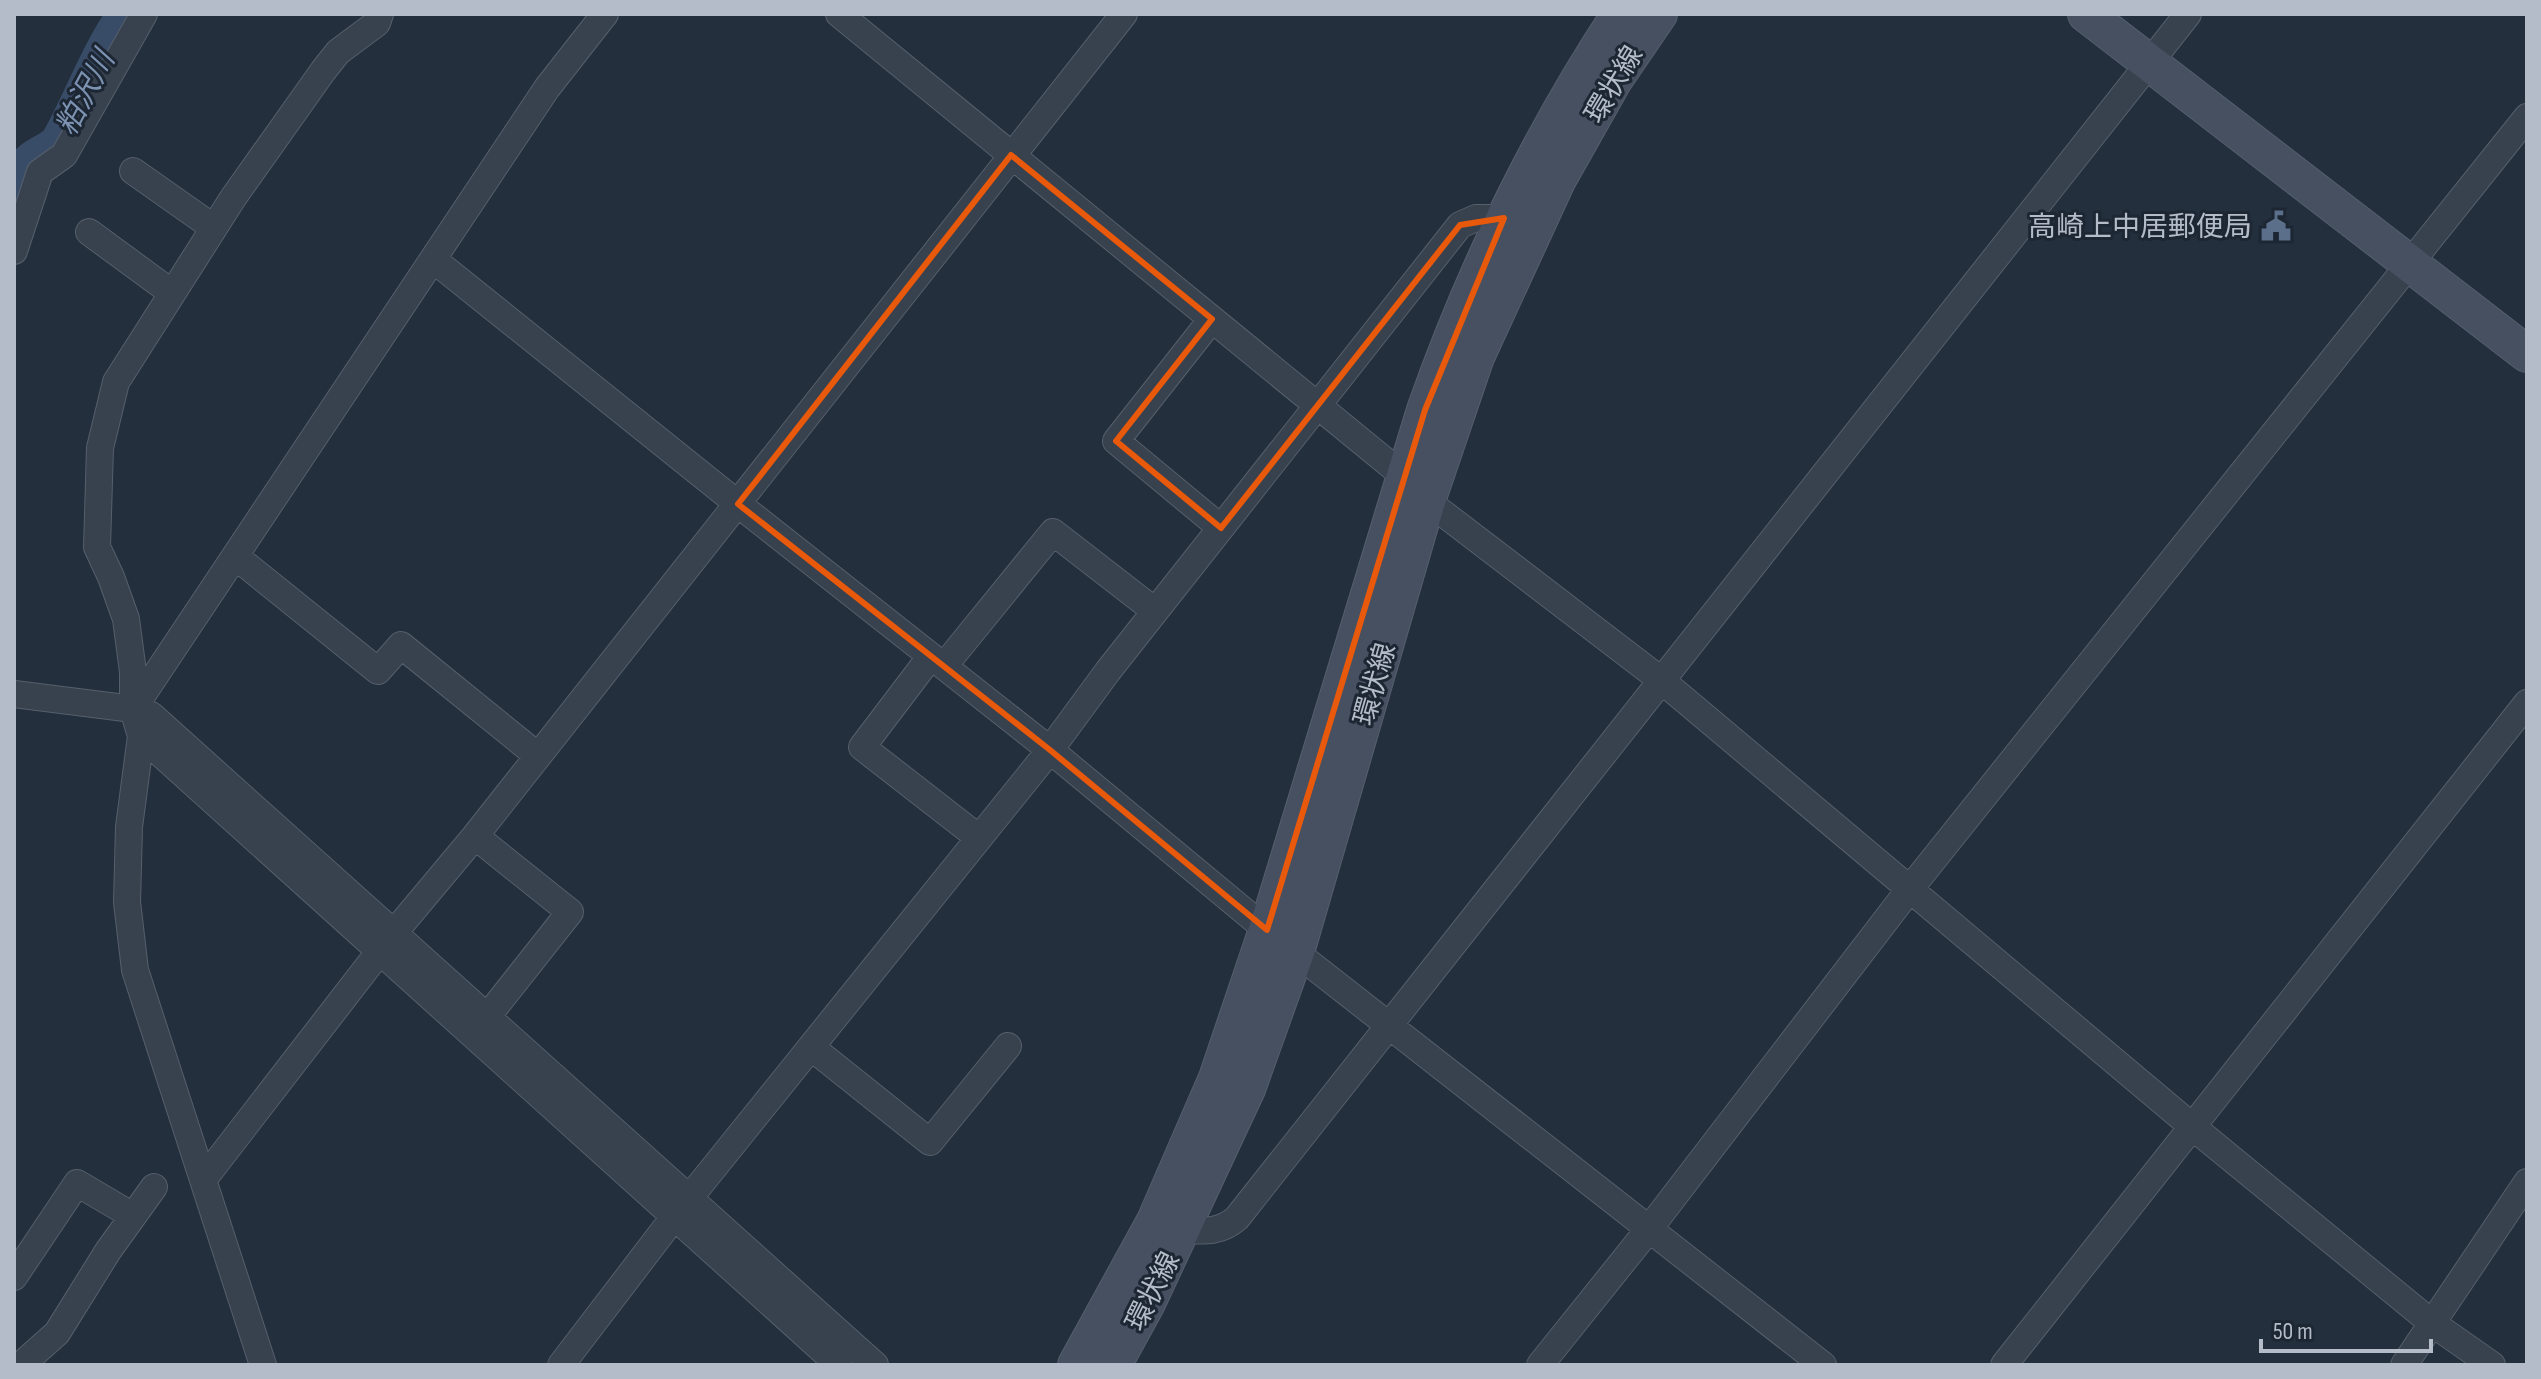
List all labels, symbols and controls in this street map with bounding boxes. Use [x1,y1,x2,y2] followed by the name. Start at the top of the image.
[1579,40,1650,129] street label: 環状線
[49,43,124,142] water label: 粕沢川
[2259,209,2293,243] public building icon: 高崎上中居郵便局
[2028,211,2252,244] place label: 高崎上中居郵便局
[1348,639,1403,729] street label: 環状線
[1120,1247,1187,1337] street label: 環状線
[2261,1303,2431,1353] scale bar
[2273,1317,2313,1346] text: 50 m

